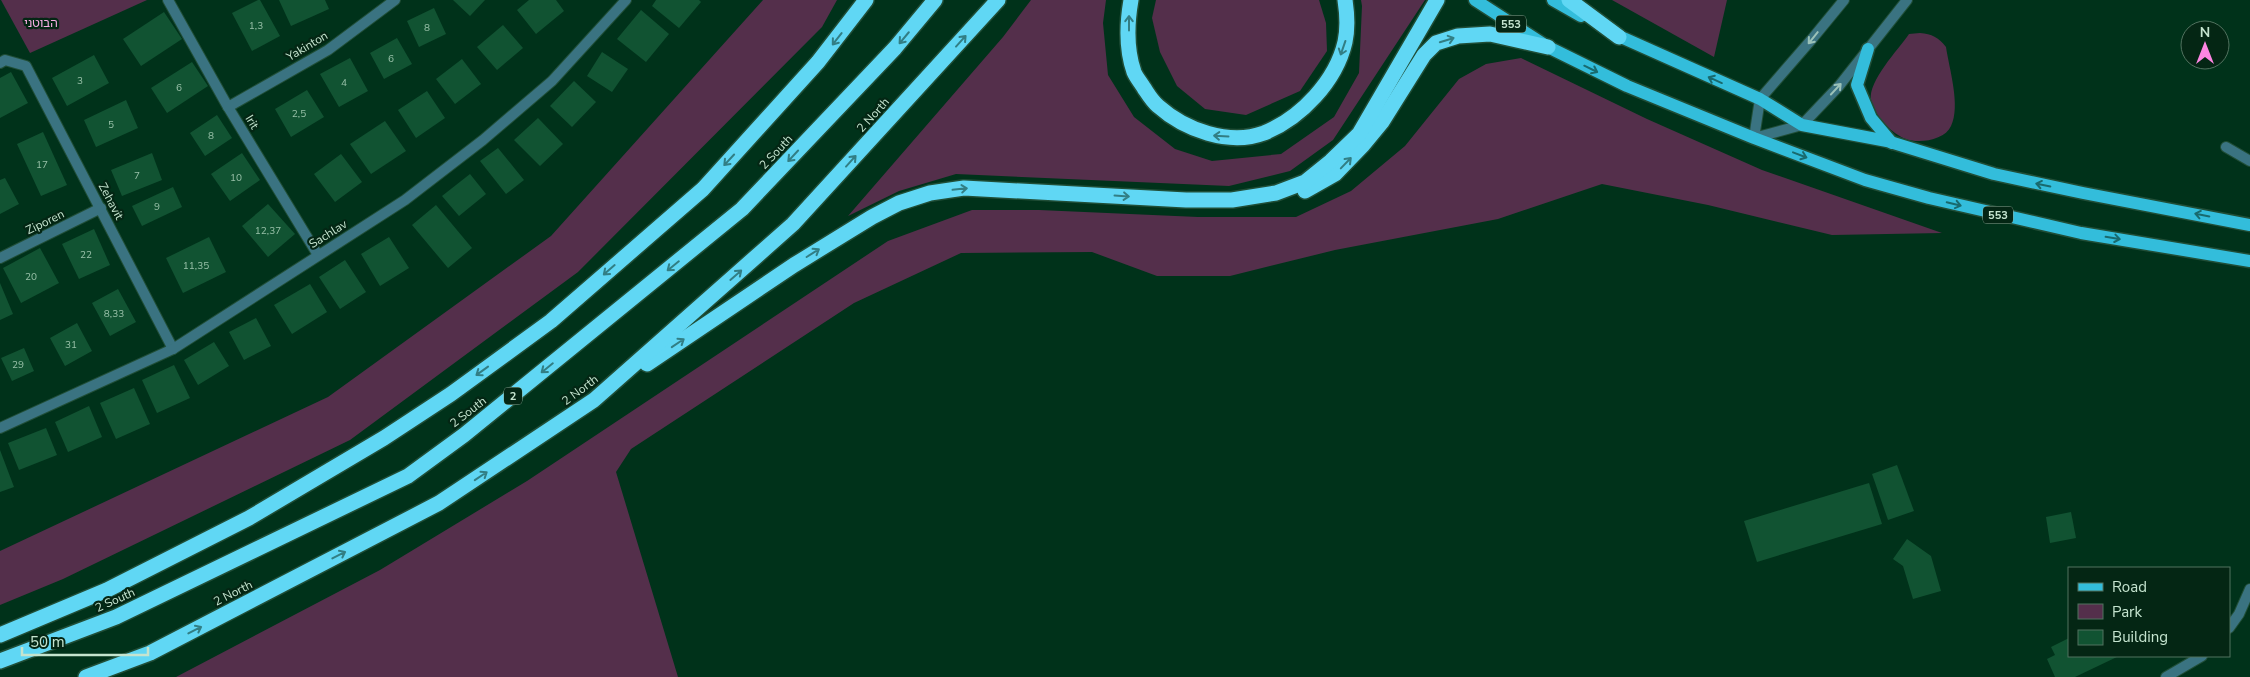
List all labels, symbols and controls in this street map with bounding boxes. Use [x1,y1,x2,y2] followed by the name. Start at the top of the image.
[24,15,58,31] park label: הבוטני
[1124,15,1134,32] one-way arrow
[1496,15,1526,32] road number: 553
[249,19,263,33] house number: 1,3
[2180,20,2230,70] north arrow
[424,21,430,35] house number: 8
[2200,23,2210,42] text: N
[282,27,331,65] street label: Yakinton
[898,31,909,44] one-way arrow
[1808,31,1819,44] one-way arrow
[831,32,842,45] one-way arrow
[1439,34,1455,44] one-way arrow
[955,35,967,47] one-way arrow
[1337,40,1347,56] one-way arrow
[388,52,394,66] house number: 6
[1583,65,1598,74] one-way arrow
[77,74,83,88] house number: 3
[1708,74,1723,84] one-way arrow
[341,76,347,90] house number: 4
[176,81,182,95] house number: 6
[1830,83,1842,96] one-way arrow
[853,94,893,136] street label: 2 North
[292,107,306,121] house number: 2,5
[241,112,263,133] street label: Irit
[108,118,114,132] house number: 5
[208,129,214,143] house number: 8
[756,131,796,173] street label: 2 South
[1214,131,1230,140] one-way arrow
[787,150,799,163] one-way arrow
[1792,152,1807,161] one-way arrow
[723,154,735,167] one-way arrow
[845,155,857,167] one-way arrow
[1340,157,1352,170] one-way arrow
[36,158,48,172] house number: 17
[134,169,140,183] house number: 7
[230,171,242,185] house number: 10
[2035,179,2051,189] one-way arrow
[95,180,128,223] street label: Zehavit
[952,184,968,194] one-way arrow
[1114,191,1130,200] one-way arrow
[154,200,160,214] house number: 9
[1946,200,1962,209] one-way arrow
[23,206,67,238] street label: Ziporen
[1983,206,2013,224] road number: 553
[2195,210,2211,220] one-way arrow
[306,216,351,252] street label: Sachlav
[255,224,281,238] house number: 12,37
[2105,234,2121,244] one-way arrow
[80,248,92,262] house number: 22
[806,248,820,258] one-way arrow
[183,259,209,273] house number: 11,35
[667,260,680,271] one-way arrow
[603,264,616,276] one-way arrow
[25,270,37,284] house number: 20
[729,270,742,281] one-way arrow
[104,307,124,321] house number: 8,33
[65,338,77,352] house number: 31
[671,338,685,348] one-way arrow
[12,358,24,372] house number: 29
[541,362,554,373] one-way arrow
[476,366,490,376] one-way arrow
[559,371,601,409] street label: 2 North
[504,388,522,404] road number: 2
[446,393,490,431] street label: 2 South
[473,471,487,481] one-way arrow
[331,550,346,559] one-way arrow
[2068,567,2230,657] legend
[211,576,255,610] street label: 2 North
[2112,577,2147,597] text: Road
[93,584,137,616] street label: 2 South
[2112,602,2142,622] text: Park
[22,624,149,656] scale bar
[187,625,202,635] one-way arrow
[2112,627,2168,647] text: Building
[30,632,65,652] text: 50 m

